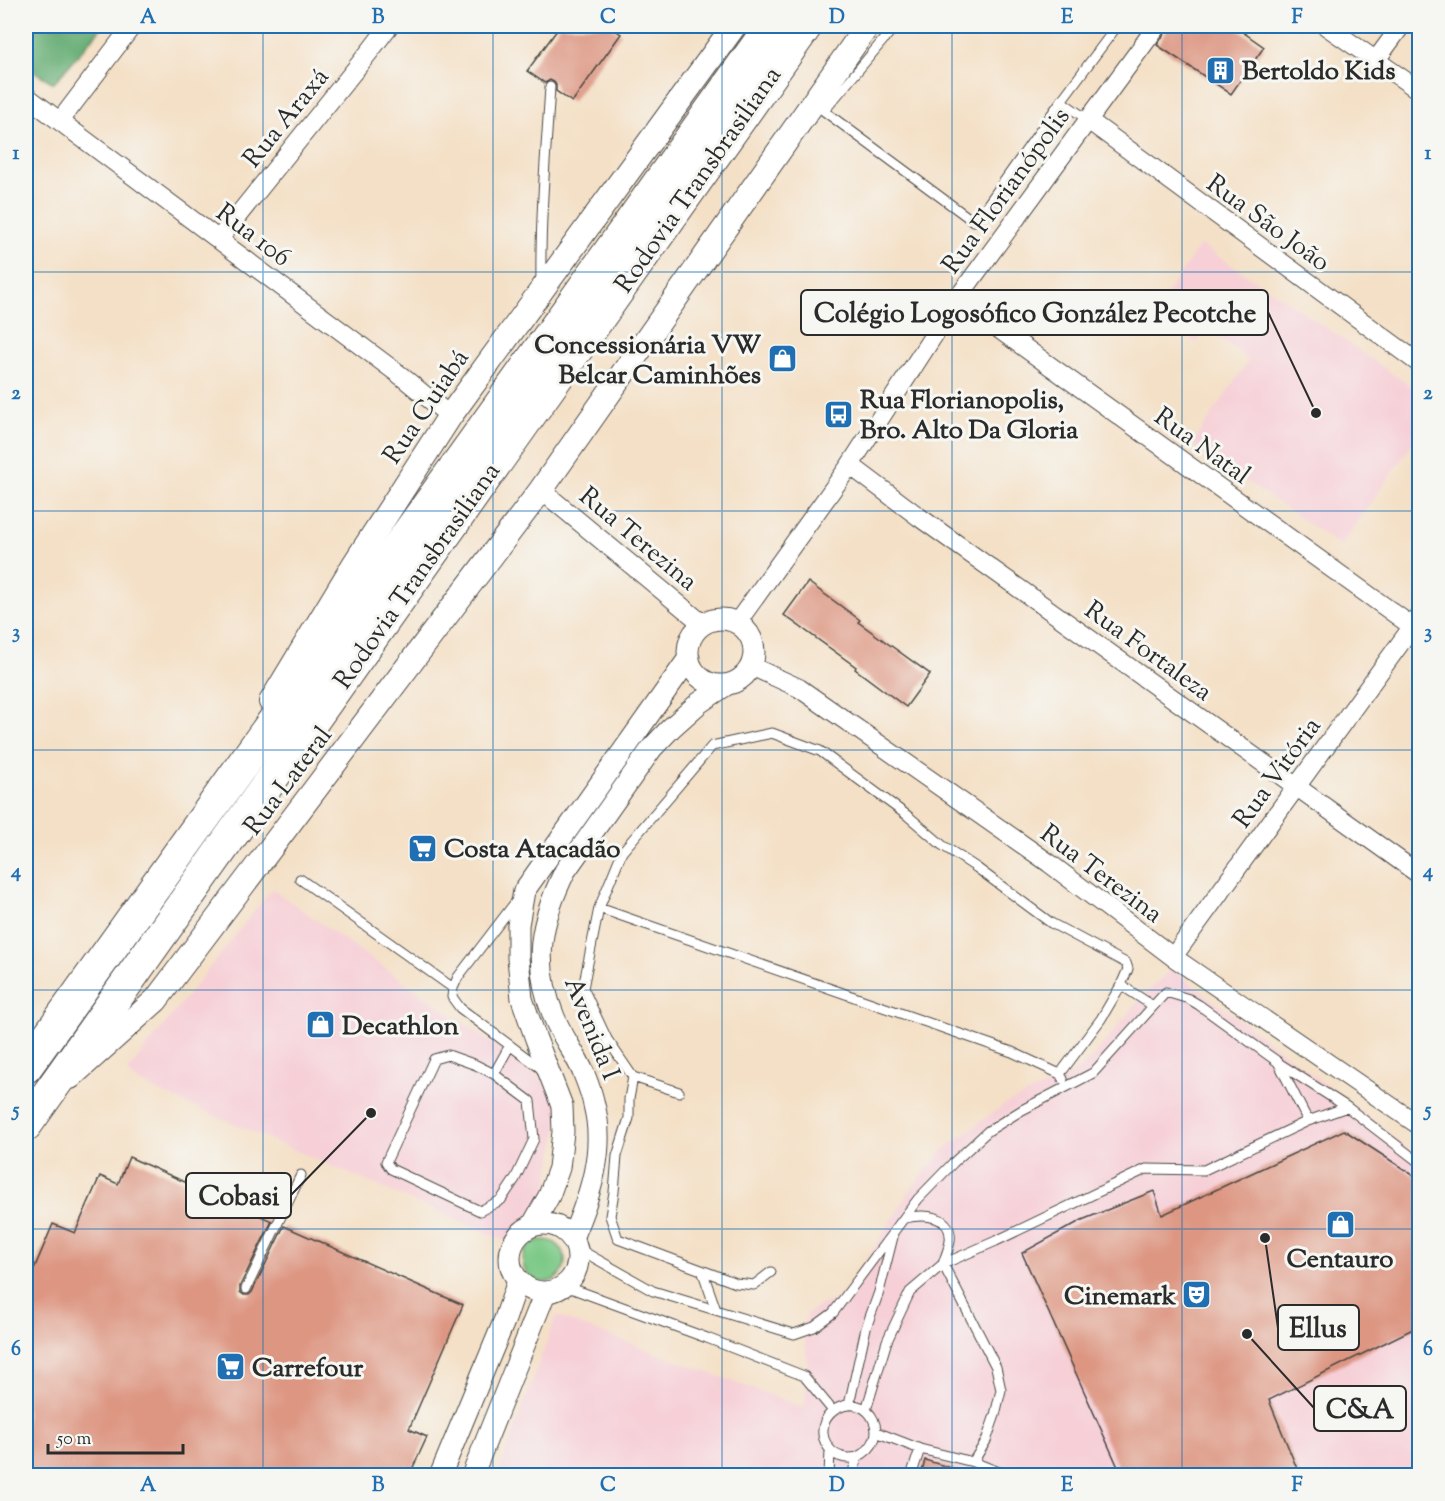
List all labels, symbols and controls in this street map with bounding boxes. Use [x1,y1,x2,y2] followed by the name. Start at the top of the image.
[140,4,157,33] text: A
[372,4,385,33] text: B
[600,4,616,33] text: C
[829,4,845,33] text: D
[1061,4,1074,33] text: E
[1291,4,1303,33] text: F
[1205,54,1237,86] building icon: Bertoldo Kids
[1242,54,1395,91] place label: Bertoldo Kids
[607,60,791,301] street label: Rodovia Transbrasiliana
[235,61,339,176] street label: Rua Araxá
[934,101,1080,282] street label: Rua Florianópolis
[13,140,20,169] text: 1
[1425,140,1432,169] text: 1
[1198,166,1337,282] street label: Rua São João
[207,195,298,277] street label: Rua 106
[801,290,1268,335] callout: Colégio Logosófico González Pecotche
[814,296,1256,335] text: Colégio Logosófico González Pecotche
[534,328,761,395] place label: Concessionária VW Belcar Caminhões
[375,343,479,472] street label: Rua Cuiabá
[766,343,798,375] shop icon: Concessionária VW Belcar Caminhões
[11,380,21,409] text: 2
[1423,380,1433,409] text: 2
[860,383,1078,450] place label: Rua Florianopolis, Bro. Alto Da Gloria
[823,398,855,430] bus stop icon: Rua Florianopolis, Bro. Alto Da Gloria
[1146,399,1257,495] street label: Rua Natal
[326,456,510,697] street label: Rodovia Transbrasiliana
[570,479,705,601] street label: Rua Terezina
[1076,593,1219,711] street label: Rua Fortaleza
[12,619,20,648] text: 3
[1424,619,1432,648] text: 3
[1225,710,1331,837] street label: Rua Vitória
[236,719,342,844] street label: Rua Lateral
[1031,817,1170,933] street label: Rua Terezina
[407,832,439,864] supermarket icon: Costa Atacadão
[444,832,620,869] place label: Costa Atacadão
[10,858,21,887] text: 4
[1422,858,1433,887] text: 4
[553,972,628,1086] street label: Avenida I
[305,1009,337,1041] shop icon: Decathlon
[342,1009,460,1046] place label: Decathlon
[11,1097,20,1126] text: 5
[1423,1097,1432,1126] text: 5
[186,1173,291,1218] callout: Cobasi
[199,1179,280,1218] text: Cobasi
[1324,1208,1356,1240] shop icon: Centauro
[1287,1242,1393,1279] place label: Centauro
[1064,1279,1177,1316] place label: Cinemark
[1181,1279,1213,1311] theatre icon: Cinemark
[1278,1305,1359,1350] callout: Ellus
[1289,1311,1347,1350] text: Ellus
[11,1336,21,1365] text: 6
[1423,1336,1433,1365] text: 6
[215,1351,247,1383] supermarket icon: Carrefour
[252,1351,363,1388] place label: Carrefour
[1314,1386,1406,1431] callout: C&A
[1326,1392,1394,1431] text: C&A
[48,1417,183,1455] scale bar
[56,1427,92,1453] text: 50 m
[140,1472,157,1501] text: A
[372,1472,385,1501] text: B
[600,1472,616,1501] text: C
[829,1472,845,1501] text: D
[1061,1472,1074,1501] text: E
[1291,1472,1303,1501] text: F

